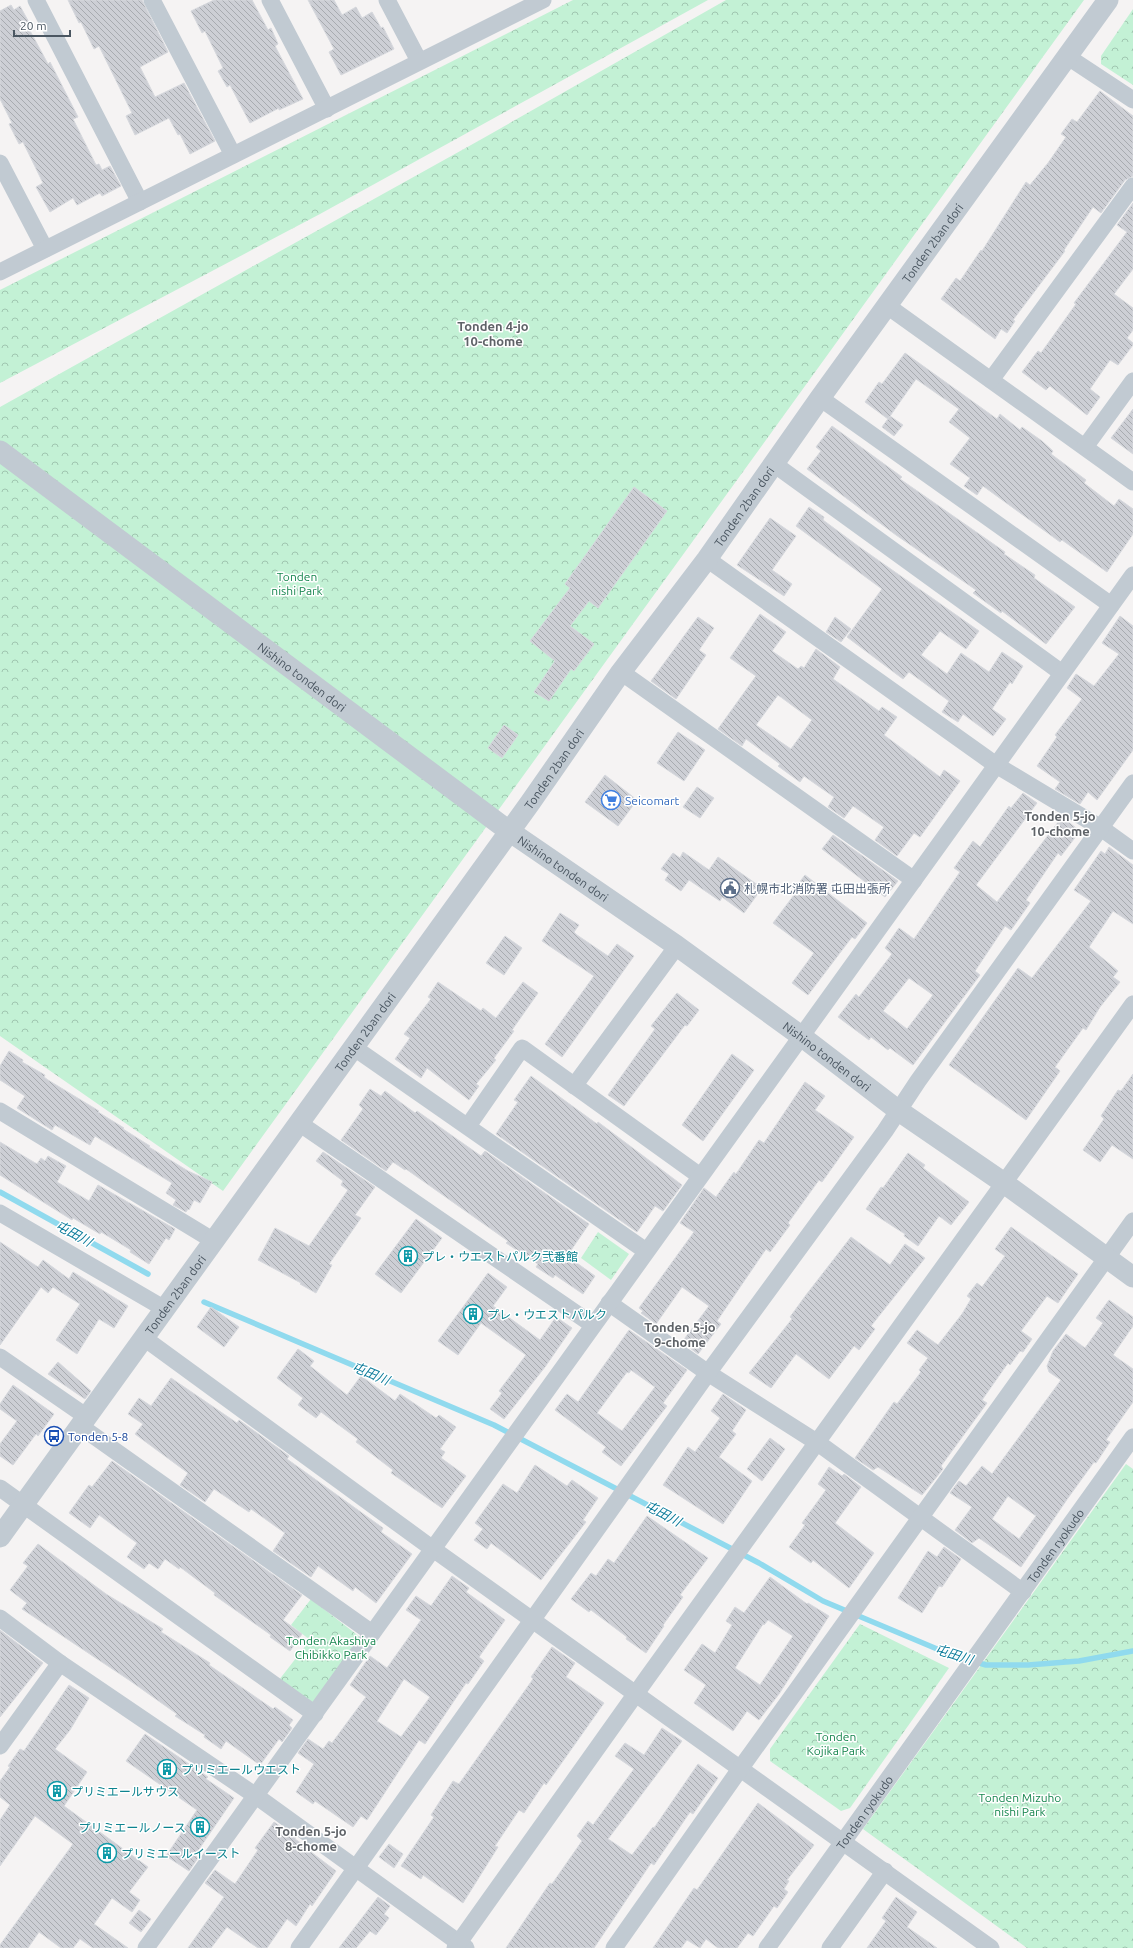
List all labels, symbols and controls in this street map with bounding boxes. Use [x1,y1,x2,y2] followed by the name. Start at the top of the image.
[14,12,70,38] scale bar
[20,19,47,32] text: 20 m
[899,201,965,285] street label: Tonden 2ban dori
[457,319,529,348] district label: Tonden 4-jo 10-chome
[711,464,776,549] street label: Tonden 2ban dori
[271,570,323,597] park label: Tonden nishi Park
[256,639,349,714] street label: Nishino tonden dori
[521,726,586,811] street label: Tonden 2ban dori
[600,789,622,811] supermarket icon: Seicomart
[625,794,679,807] place label: Seicomart
[1024,809,1096,838] district label: Tonden 5-jo 10-chome
[516,833,611,904] street label: Nishino tonden dori
[719,877,741,899] public building icon: 札幌市北消防署 屯田出張所
[744,882,891,895] place label: 札幌市北消防署 屯田出張所
[332,990,398,1074] street label: Tonden 2ban dori
[781,1019,874,1094] street label: Nishino tonden dori
[54,1217,96,1250] water label: 屯田川
[397,1245,419,1267] building icon: プレ・ウエストパルク弐番館
[422,1250,578,1263] place label: プレ・ウエストパルク弐番館
[142,1252,208,1337] street label: Tonden 2ban dori
[462,1303,484,1325] building icon: プレ・ウエストパルク
[487,1308,607,1321] place label: プレ・ウエストパルク
[644,1320,716,1349] district label: Tonden 5-jo 9-chome
[350,1359,394,1388] water label: 屯田川
[43,1425,65,1447] bus stop icon: Tonden 5-8
[68,1430,128,1443] place label: Tonden 5-8
[642,1498,685,1529] water label: 屯田川
[1024,1506,1086,1585] street label: Tonden ryokudo
[286,1634,376,1661] park label: Tonden Akashiya Chibikko Park
[933,1641,977,1667] water label: 屯田川
[807,1730,865,1757] park label: Tonden Kojika Park
[156,1758,178,1780] building icon: プリミエールウエスト
[181,1763,301,1776] place label: プリミエールウエスト
[833,1773,895,1852] street label: Tonden ryokudo
[46,1780,68,1802] building icon: プリミエールサウス
[71,1785,179,1798] place label: プリミエールサウス
[979,1791,1061,1818] park label: Tonden Mizuho nishi Park
[189,1816,211,1838] building icon: プリミエールノース
[79,1821,186,1834] place label: プリミエールノース
[275,1824,347,1853] district label: Tonden 5-jo 8-chome
[96,1842,118,1864] building icon: プリミエールイースト
[121,1847,240,1860] place label: プリミエールイースト

